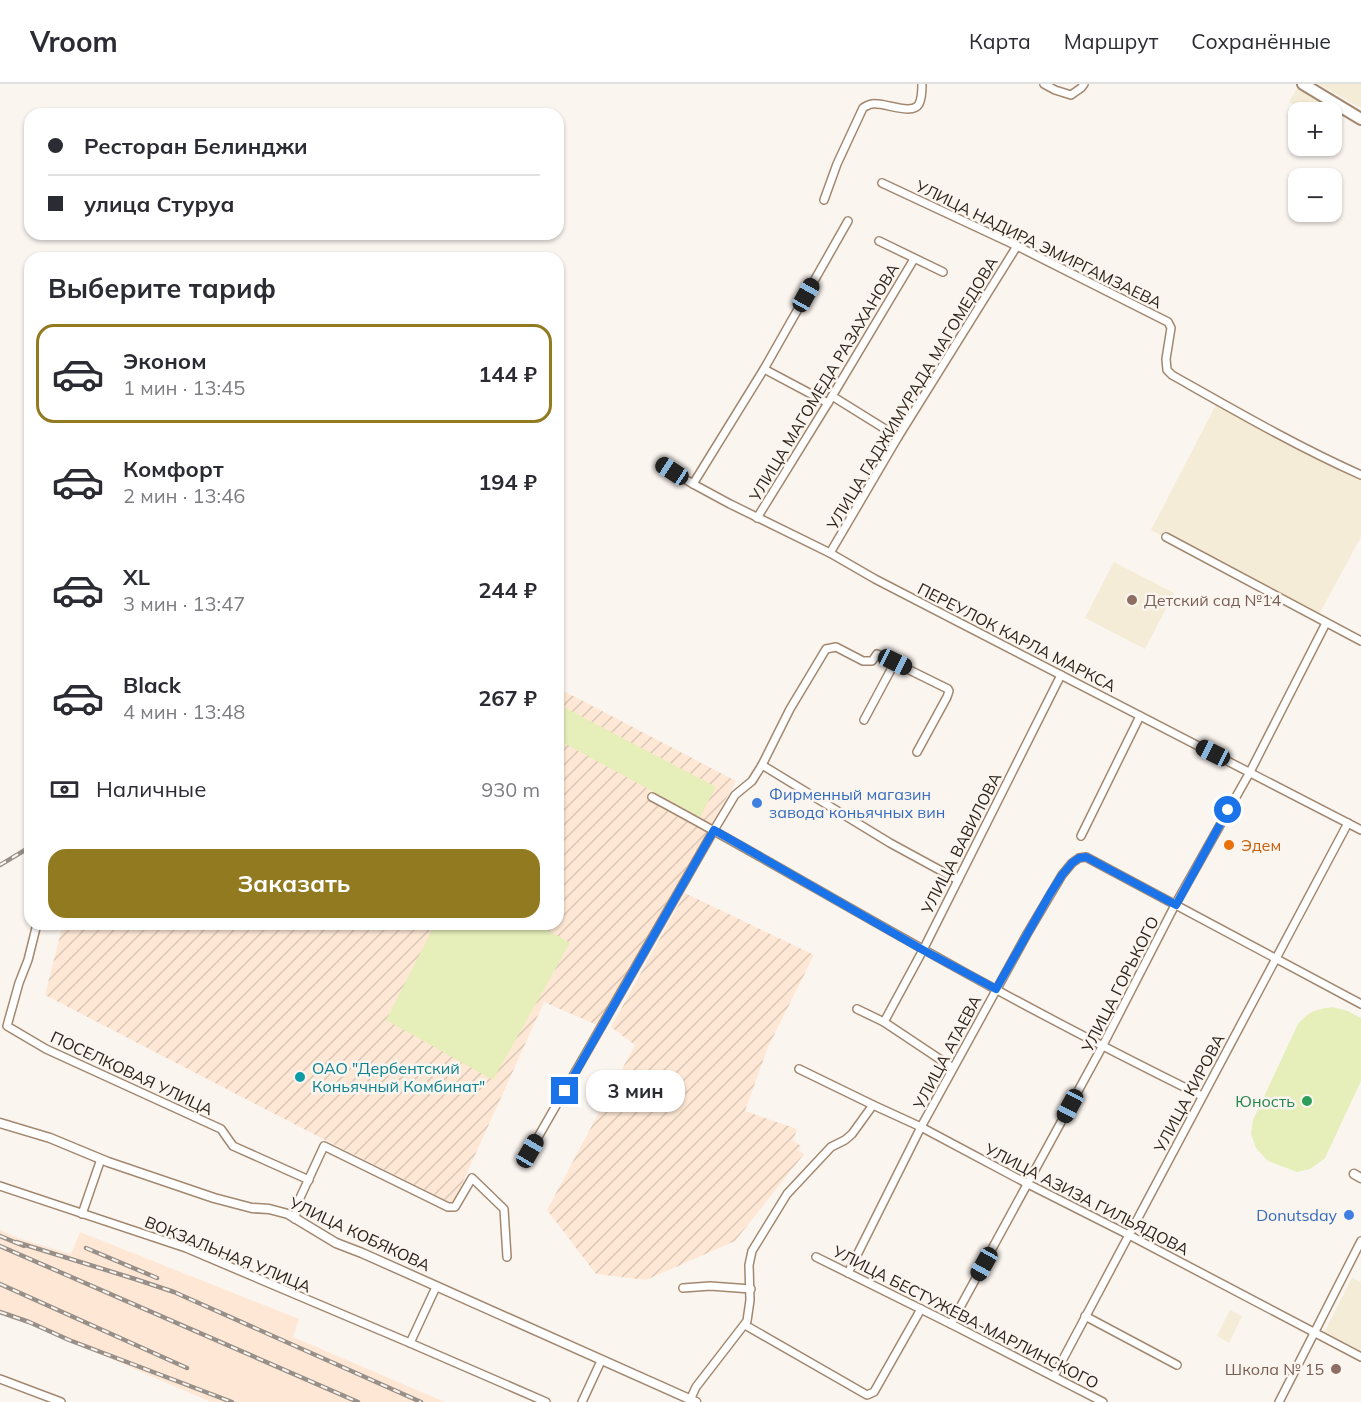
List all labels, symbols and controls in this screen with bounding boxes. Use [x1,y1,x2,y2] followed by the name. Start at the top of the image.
[30,24,118,59] text: Vroom
[969,28,1031,54] text: Карта
[1064,28,1158,54] text: Маршрут
[1191,28,1331,54] text: Сохранённые
[1288,102,1342,222] map controls
[1288,102,1342,156] button: +
[84,132,308,160] text: Ресторан Белинджи
[1288,168,1342,222] button: −
[912,175,1166,313] street label: УЛИЦА НАДИРА ЭМИРГАМЗАЕВА
[84,190,234,218] text: улица Стуруа
[822,253,1002,534] street label: УЛИЦА ГАДЖИМУРАДА МАГОМЕДОВА
[744,259,903,505] street label: УЛИЦА МАГОМЕДА РАЗАХАНОВА
[48,271,276,305] text: Выберите тариф
[789,275,823,315] car
[51,347,105,401] icon: car
[123,347,207,375] text: Эконом
[478,360,537,388] text: 144 ₽
[123,375,245,400] text: 1 мин · 13:45
[652,454,692,488] car
[51,455,105,509] icon: car
[123,455,224,483] text: Комфорт
[478,468,537,496] text: 194 ₽
[123,483,245,508] text: 2 мин · 13:46
[51,563,105,617] icon: car
[123,563,150,591] text: XL
[478,576,537,604] text: 244 ₽
[914,578,1120,696] street label: ПЕРЕУЛОК КАРЛА МАРКСА
[1144,590,1282,610] place label: Детский сад №14
[123,591,245,616] text: 3 мин · 13:47
[1125,593,1139,607] marker: Детский сад №14
[875,646,915,678] car
[51,671,105,725] icon: car
[123,671,181,699] text: Black
[478,684,537,712] text: 267 ₽
[123,699,245,724] text: 4 мин · 13:48
[1193,737,1233,769] car
[916,769,1005,918] street label: УЛИЦА ВАВИЛОВА
[48,773,81,806] icon: cash
[96,775,206,803] text: Наличные
[481,777,540,802] text: 930 m
[769,784,945,822] place label: Фирменный магазин завода коньячных вин
[750,796,764,810] marker: Фирменный магазин завода коньячных вин
[1214,796,1241,823] route start
[1241,835,1281,855] place label: Эдем
[1222,838,1236,852] marker: Эдем
[48,849,540,918] button: Заказать
[1077,913,1163,1056] street label: УЛИЦА ГОРЬКОГО
[908,991,986,1113] street label: УЛИЦА АТАЕВА
[48,1027,217,1120] street label: ПОСЕЛКОВАЯ УЛИЦА
[1149,1030,1229,1156] street label: УЛИЦА КИРОВА
[312,1058,485,1096] place label: ОАО "Дербентский Коньячный Комбинат"
[293,1070,307,1084] marker: ОАО "Дербентский Коньячный Комбинат"
[586,1070,685,1112] callout: 3 мин
[551,1077,578,1104] route end
[607,1078,664,1103] text: 3 мин
[1054,1086,1086,1126] car
[1235,1091,1295,1111] place label: Юность
[1300,1094,1314,1108] marker: Юность
[513,1131,547,1171] car
[981,1138,1193,1259] street label: УЛИЦА АЗИЗА ГИЛЬЯДОВА
[285,1192,434,1276] street label: УЛИЦА КОБЯКОВА
[1256,1205,1337,1225] place label: Donutsday
[1342,1208,1356,1222] marker: Donutsday
[142,1211,314,1297] street label: ВОКЗАЛЬНАЯ УЛИЦА
[829,1241,1102,1393] street label: УЛИЦА БЕСТУЖЕВА-МАРЛИНСКОГО
[967,1244,1001,1284] car
[1225,1359,1324,1379] place label: Школа № 15
[1329,1362,1343,1376] marker: Школа № 15

